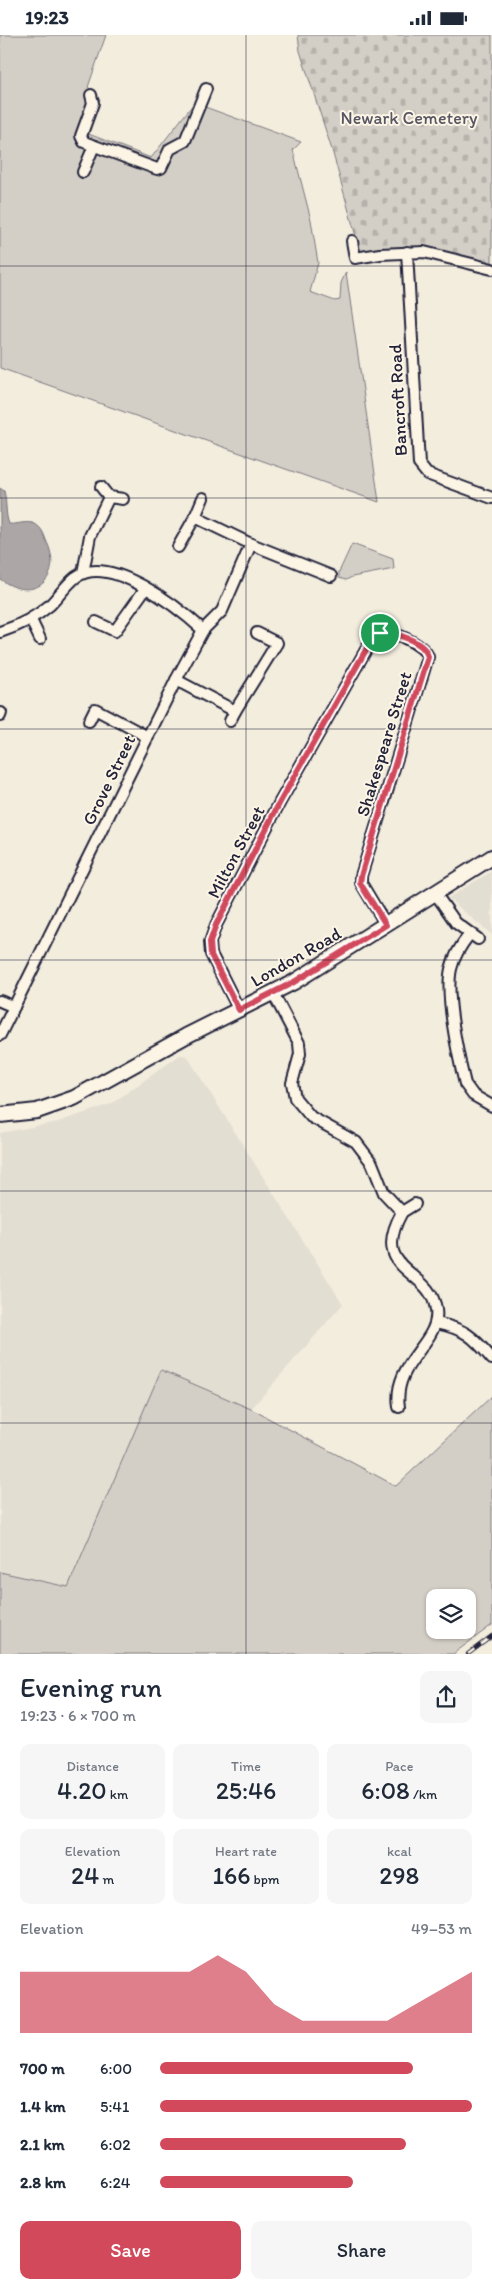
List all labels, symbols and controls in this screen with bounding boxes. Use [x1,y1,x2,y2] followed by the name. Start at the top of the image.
[25,6,69,29] text: 19:23
[341,107,478,129] park label: Newark Cemetery
[384,343,412,457] street label: Bancroft Road
[359,612,401,654] pin
[366,619,394,647] icon: arrive
[352,669,417,819] street label: Shakespeare Street
[78,731,140,829] street label: Grove Street
[202,802,270,902] street label: Milton Street
[247,922,345,992] street label: London Road
[426,1589,476,1639] map controls
[426,1589,476,1639] button: layers
[20,1670,162,1704] text: Evening run
[420,1671,472,1723] button: share
[20,1706,136,1725] text: 19:23 · 6 × 700 m
[66,1758,119,1775] text: Distance
[231,1758,261,1775] text: Time
[385,1758,413,1775] text: Pace
[57,1775,107,1805] text: 4.20
[216,1775,276,1805] text: 25:46
[361,1775,410,1805] text: 6:08
[107,1786,128,1803] text: km
[410,1786,437,1803] text: /km
[65,1843,120,1860] text: Elevation
[215,1843,277,1860] text: Heart rate
[387,1843,412,1860] text: kcal
[71,1860,99,1890] text: 24
[212,1860,250,1890] text: 166
[379,1860,419,1890] text: 298
[99,1871,114,1888] text: m
[250,1871,280,1888] text: bpm
[20,1919,84,1938] text: Elevation
[411,1919,472,1938] text: 49–53 m
[20,2059,65,2078] text: 700 m
[100,2059,132,2078] text: 6:00
[20,2097,66,2116] text: 1.4 km
[100,2097,129,2116] text: 5:41
[20,2135,65,2154] text: 2.1 km
[100,2135,131,2154] text: 6:02
[20,2173,66,2192] text: 2.8 km
[100,2173,130,2192] text: 6:24
[20,2221,241,2279] button: Save
[251,2221,472,2279] button: Share

